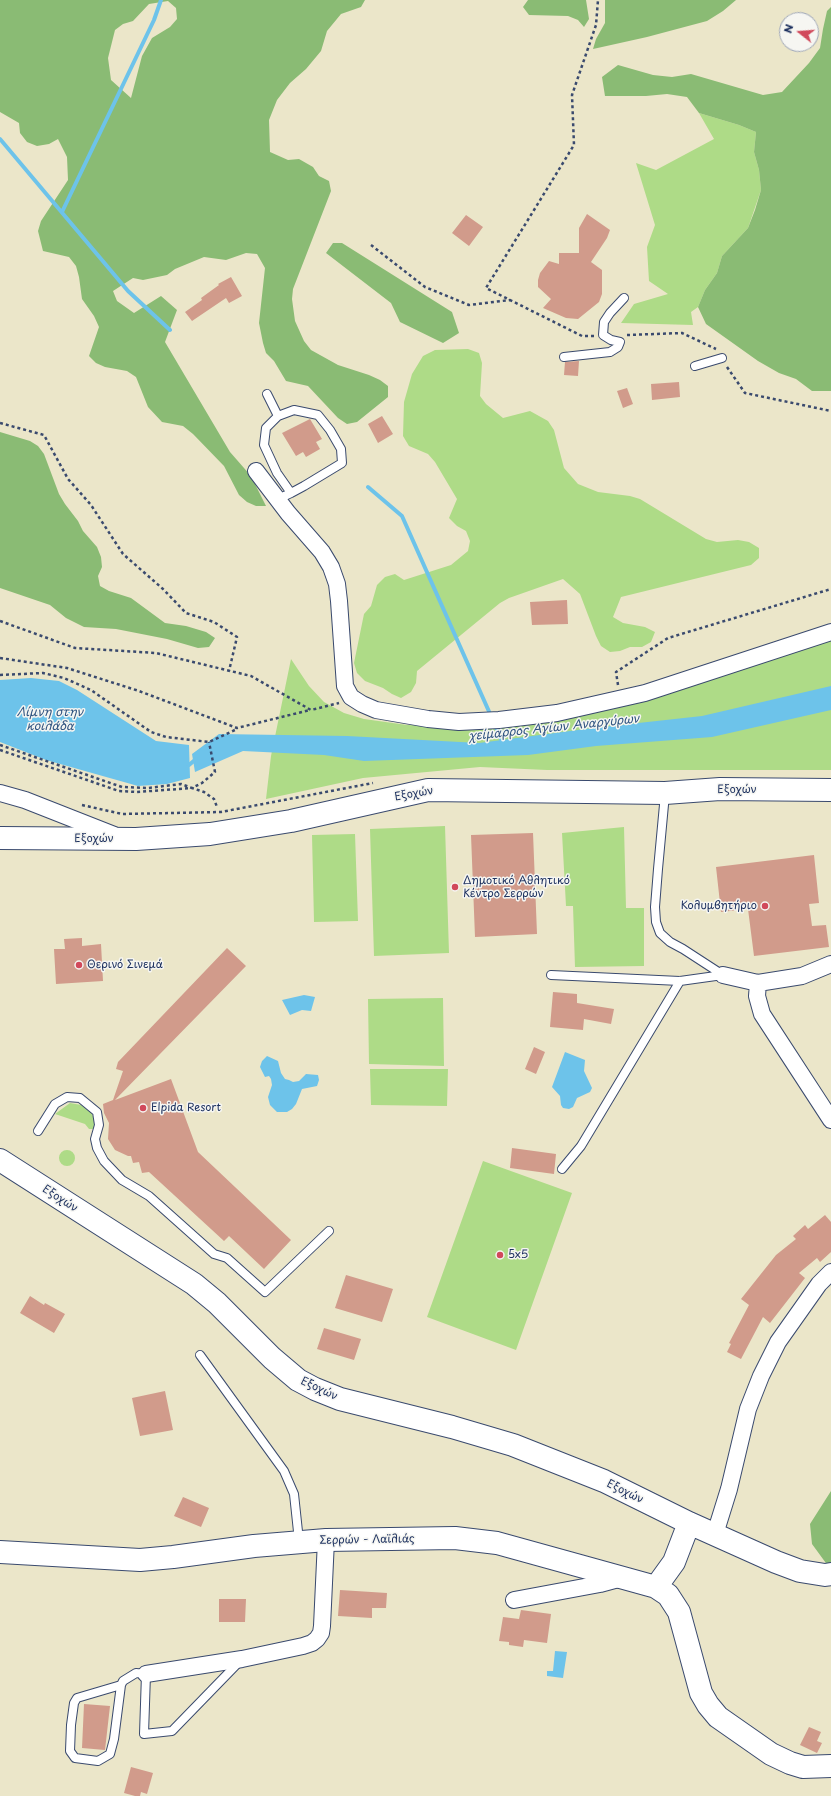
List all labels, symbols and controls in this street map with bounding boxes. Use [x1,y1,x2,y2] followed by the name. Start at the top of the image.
[779,12,819,52] north arrow
[779,22,797,35] text: N
[17,706,83,734] water label: Λίμνη στην κοιλάδα
[468,712,640,744] water label: χείμαρρος Αγίων Αναργύρων
[717,783,757,797] street label: Εξοχών
[393,784,435,804] street label: Εξοχών
[74,832,114,846] street label: Εξοχών
[463,874,570,900] place label: Δημοτικό Αθλητικό Κέντρο Σερρών
[450,882,460,892] marker: Δημοτικό Αθλητικό Κέντρο Σερρών
[681,899,757,913] place label: Κολυμβητήριο
[760,901,770,911] marker: Κολυμβητήριο
[87,958,163,972] place label: Θερινό Σινεμά
[74,960,84,970] marker: Θερινό Σινεμά
[151,1101,221,1115] place label: Elpida Resort
[138,1103,148,1113] marker: Elpida Resort
[40,1183,80,1215] street label: Εξοχών
[508,1248,528,1262] place label: 5x5
[495,1250,505,1260] marker: 5x5
[298,1375,340,1403] street label: Εξοχών
[604,1477,646,1507] street label: Εξοχών
[319,1533,415,1547] street label: Σερρών - Λαϊλιάς

